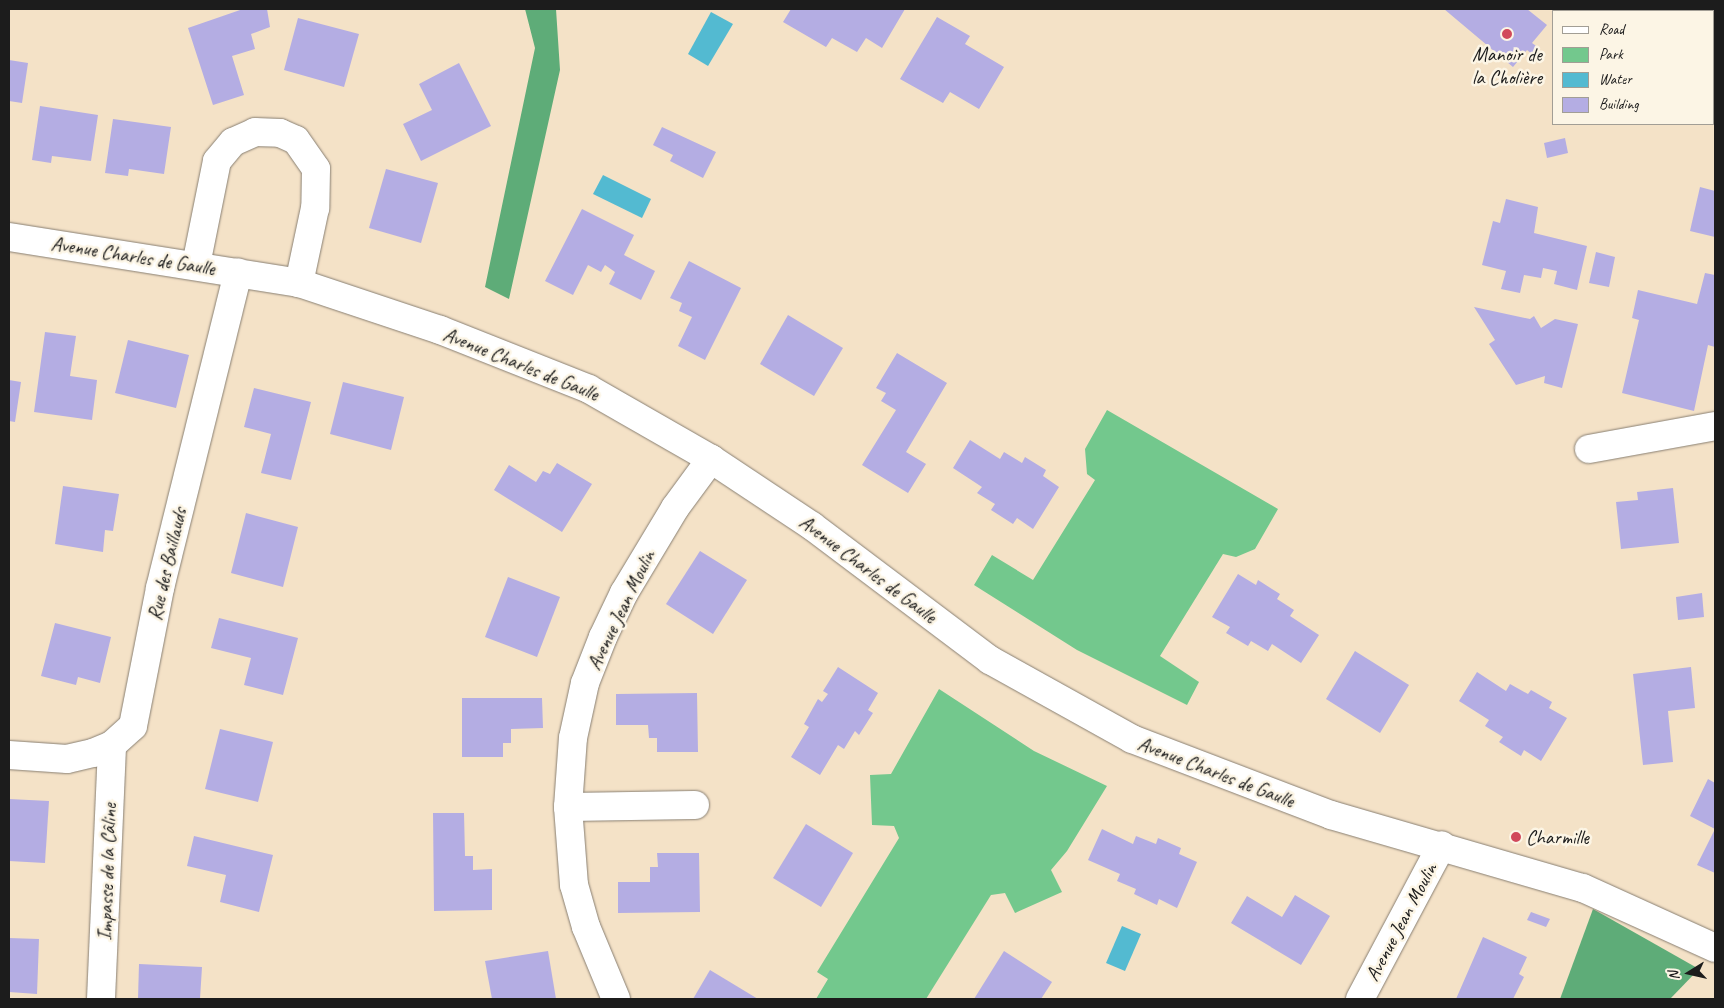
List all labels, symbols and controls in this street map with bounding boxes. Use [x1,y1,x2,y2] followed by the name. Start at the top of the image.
[1552,10,1714,125] legend
[1599,20,1624,39] text: Road
[1501,28,1513,40] marker: Manoir de la Cholière
[1472,42,1542,89] place label: Manoir de la Cholière
[1599,45,1623,64] text: Park
[1599,70,1632,89] text: Water
[1599,95,1638,114] text: Building
[49,231,217,281] street label: Avenue Charles de Gaulle
[440,322,602,406] street label: Avenue Charles de Gaulle
[142,505,192,623] street label: Rue des Baillauds
[795,510,941,628] street label: Avenue Charles de Gaulle
[582,546,660,674] street label: Avenue Jean Moulin
[1135,731,1297,813] street label: Avenue Charles de Gaulle
[93,803,121,941] street label: Impasse de la Câline
[1526,825,1589,849] place label: Charmille
[1510,831,1522,843] marker: Charmille
[1360,859,1442,985] street label: Avenue Jean Moulin
[1664,948,1714,998] north arrow
[1665,970,1683,981] text: N

